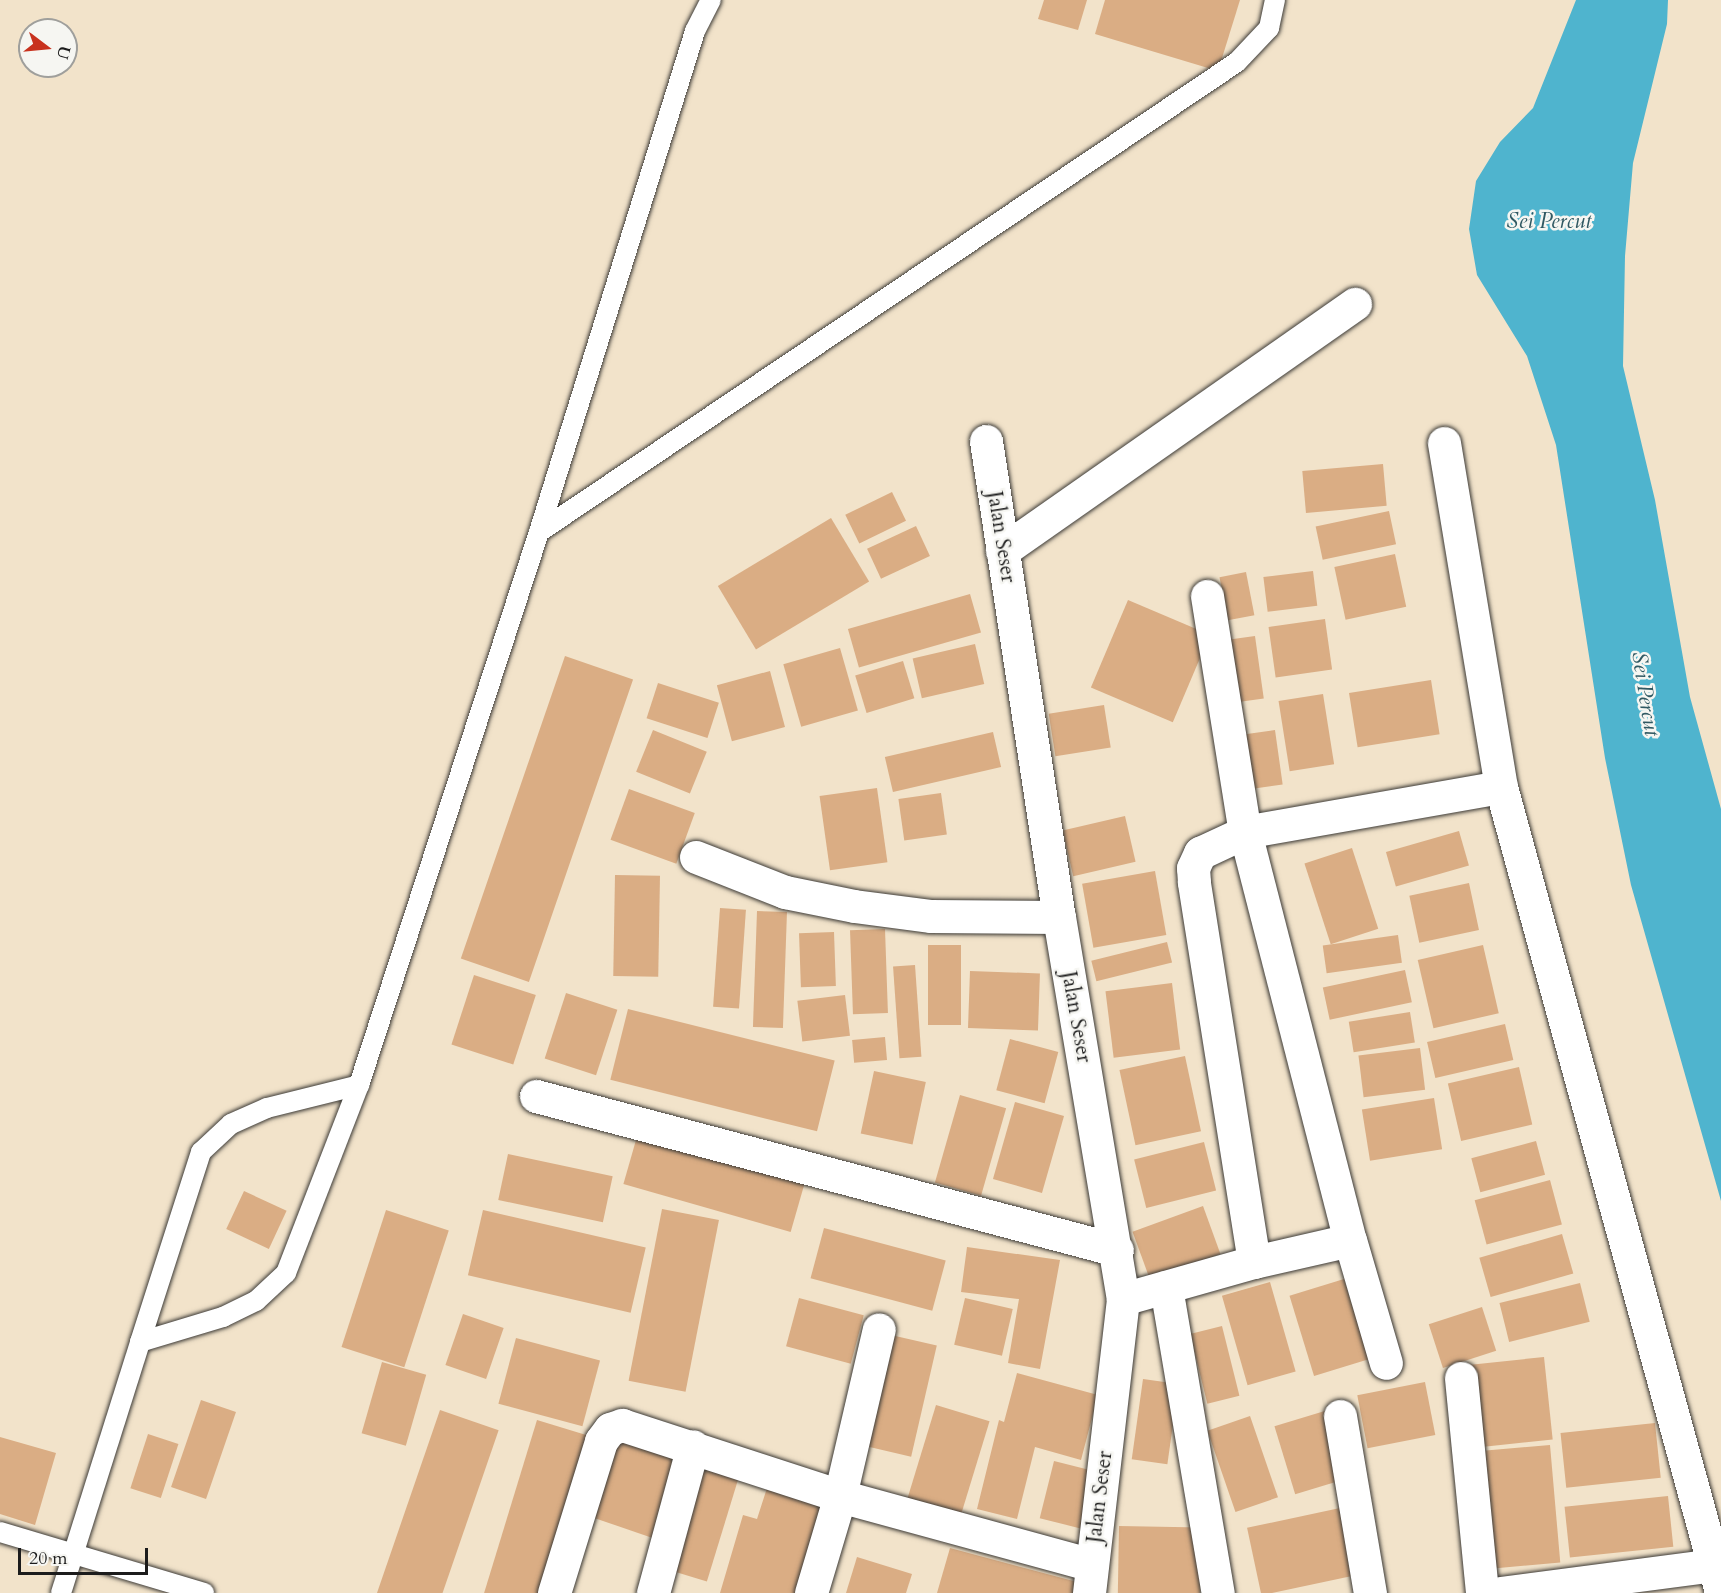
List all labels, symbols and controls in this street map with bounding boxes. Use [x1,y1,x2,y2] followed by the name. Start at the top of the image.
[18,18,78,78] north arrow
[51,43,76,62] text: U
[1507,209,1591,235] water label: Sei Percut
[981,489,1021,585] street label: Jalan Seser
[1625,650,1665,738] water label: Sei Percut
[1056,969,1096,1065] street label: Jalan Seser
[1082,1450,1118,1544] street label: Jalan Seser
[21,1536,152,1574] scale bar
[29,1546,68,1571] text: 20 m

